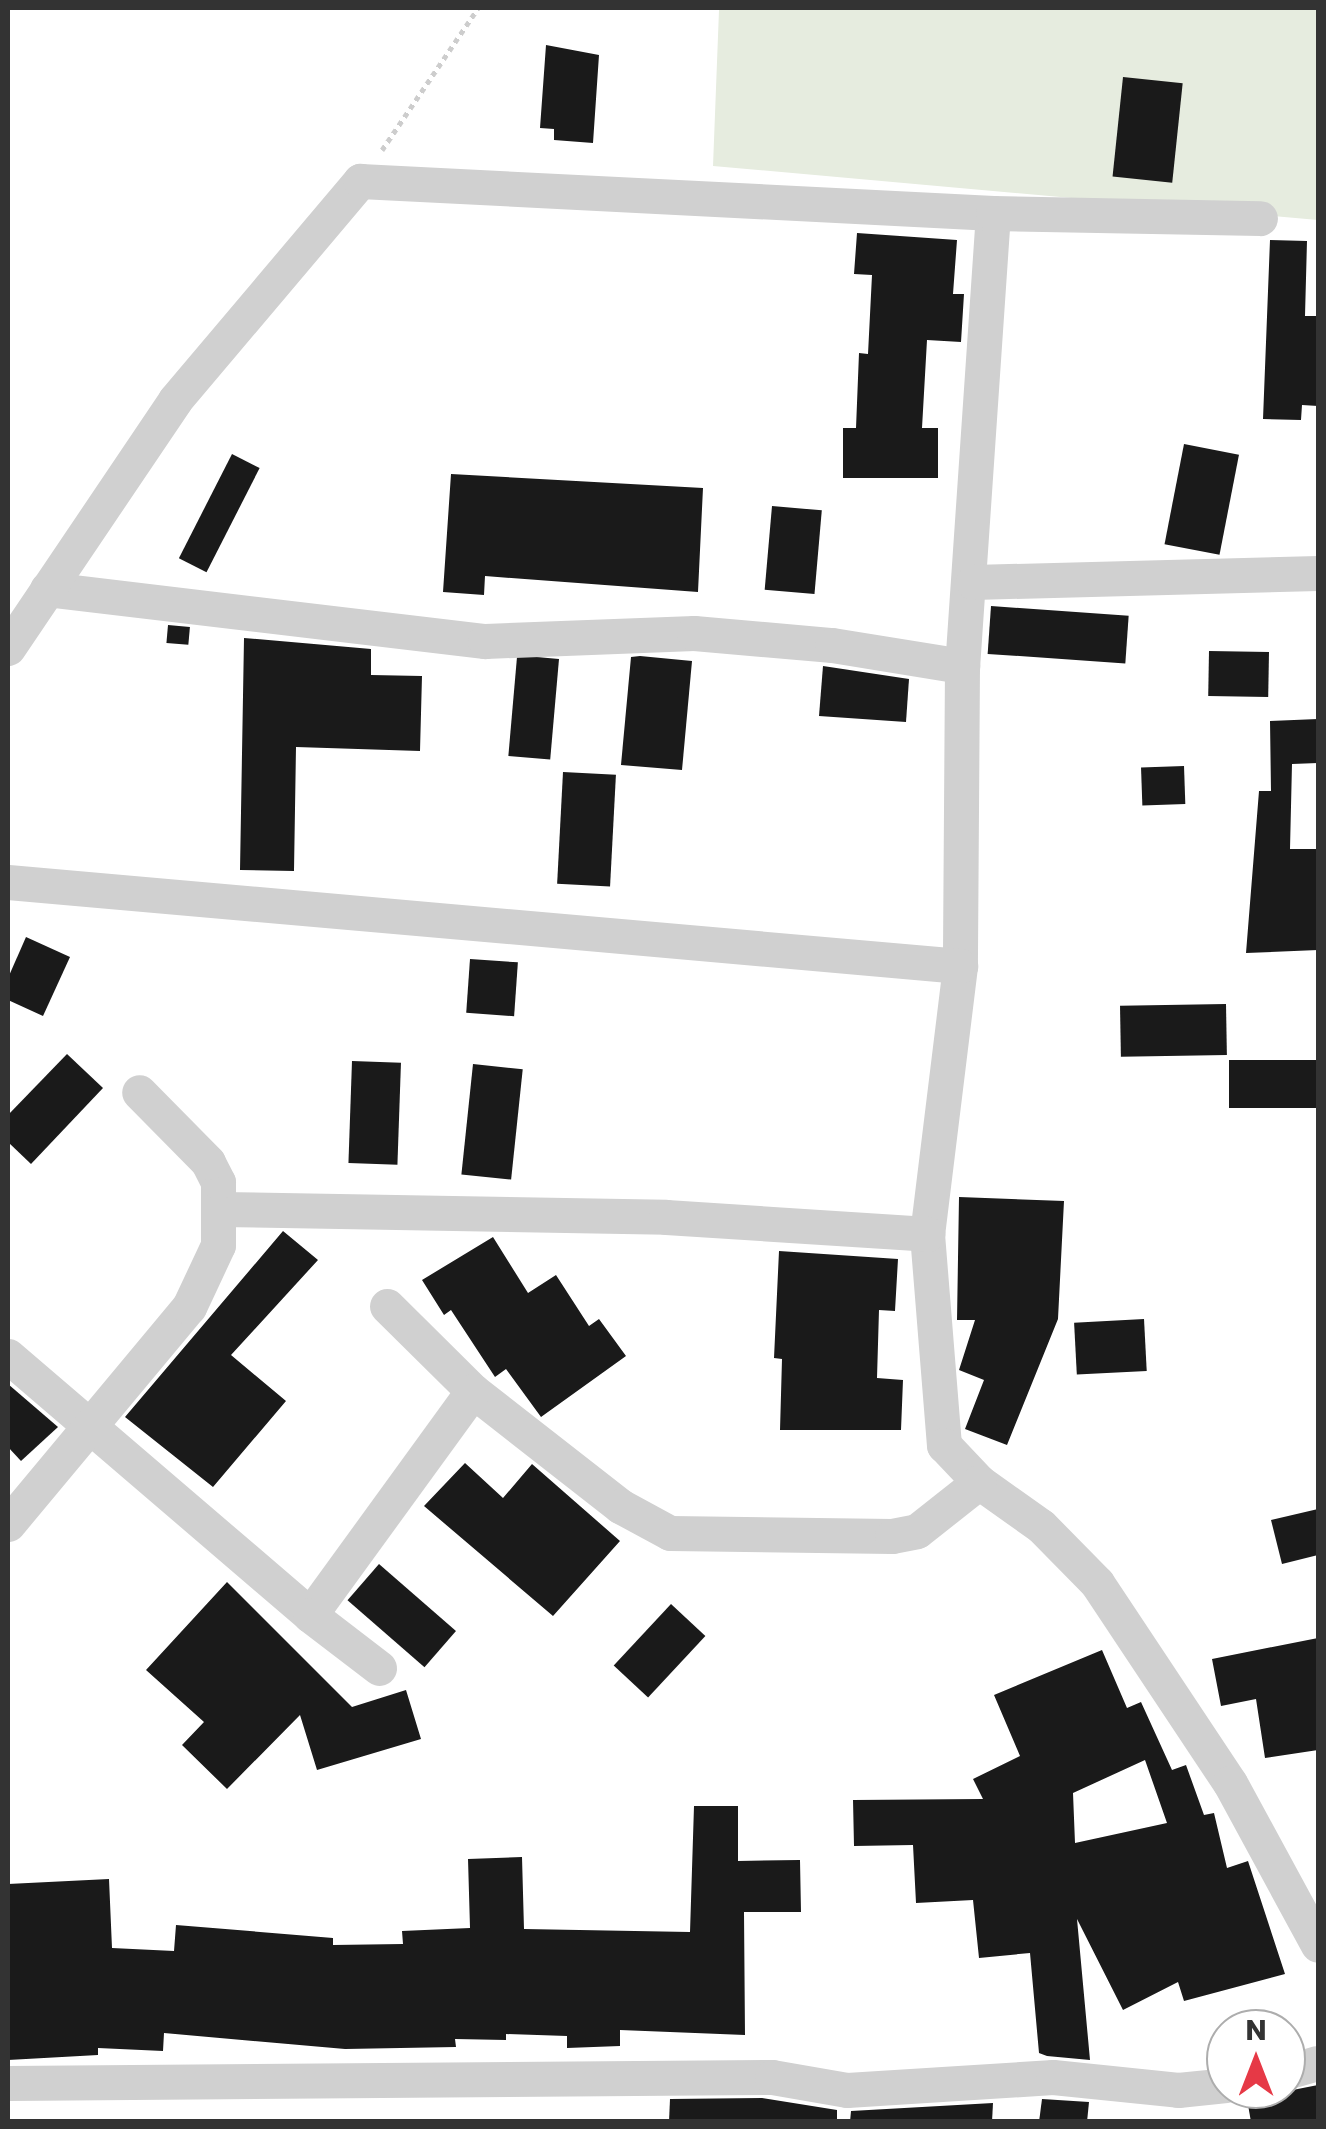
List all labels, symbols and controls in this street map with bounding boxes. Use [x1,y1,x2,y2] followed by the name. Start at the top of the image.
[1206,2009,1306,2109] north arrow
[1245,2011,1267,2050] text: N

